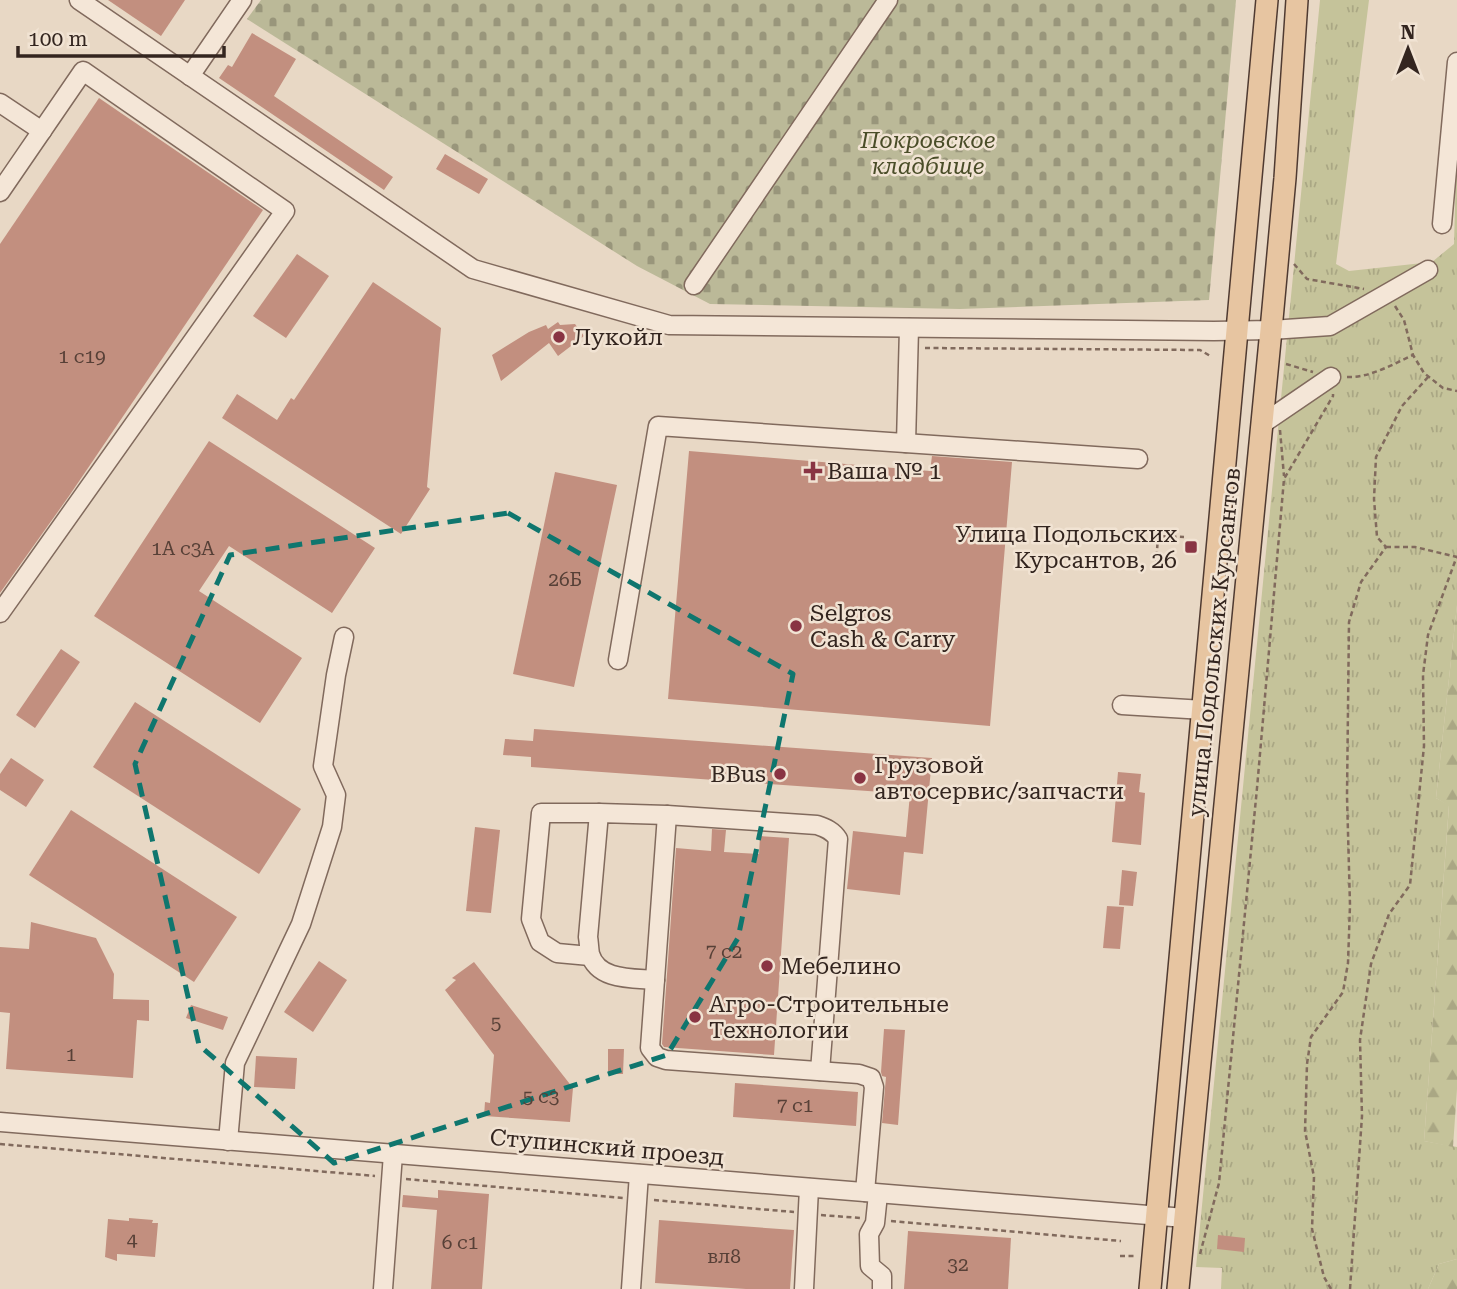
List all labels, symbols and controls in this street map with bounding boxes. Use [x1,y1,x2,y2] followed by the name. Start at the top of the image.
[18,14,224,58] scale bar
[1373,14,1443,84] north arrow
[1401,21,1416,44] text: N
[28,27,88,51] text: 100 m
[860,127,995,180] park label: Покровское кладбище
[573,324,663,351] place label: Лукойл
[551,329,567,345] marker: Лукойл
[58,345,106,368] house number: 1 с19
[827,458,942,485] place label: Ваша № 1
[805,463,821,479] marker: Ваша № 1
[1183,466,1246,818] street label: улица Подольских Курсантов
[956,521,1178,574] place label: Улица Подольских Курсантов, 26
[151,537,215,560] house number: 1А с3А
[1183,539,1199,555] marker: Улица Подольских Курсантов, 26
[548,568,582,591] house number: 26Б
[810,600,956,653] place label: Selgros Cash & Carry
[788,618,804,634] marker: Selgros Cash & Carry
[874,752,1124,805] place label: Грузовой автосервис/запчасти
[710,761,766,788] place label: BBus
[772,766,788,782] marker: BBus
[852,770,868,786] marker: Грузовой автосервис/запчасти
[706,940,742,963] house number: 7 с2
[781,953,901,980] place label: Мебелино
[759,958,775,974] marker: Мебелино
[709,991,949,1044] place label: Агро-Строительные Технологии
[687,1009,703,1025] marker: Агро-Строительные Технологии
[491,1011,501,1034] house number: 5
[66,1043,76,1066] house number: 1
[523,1085,559,1108] house number: 5 с3
[777,1094,813,1117] house number: 7 с1
[489,1124,725,1171] street label: Ступинский проезд
[127,1228,138,1251] house number: 4
[442,1231,478,1254] house number: 6 с1
[707,1245,741,1268] house number: вл8
[947,1253,969,1276] house number: 32

